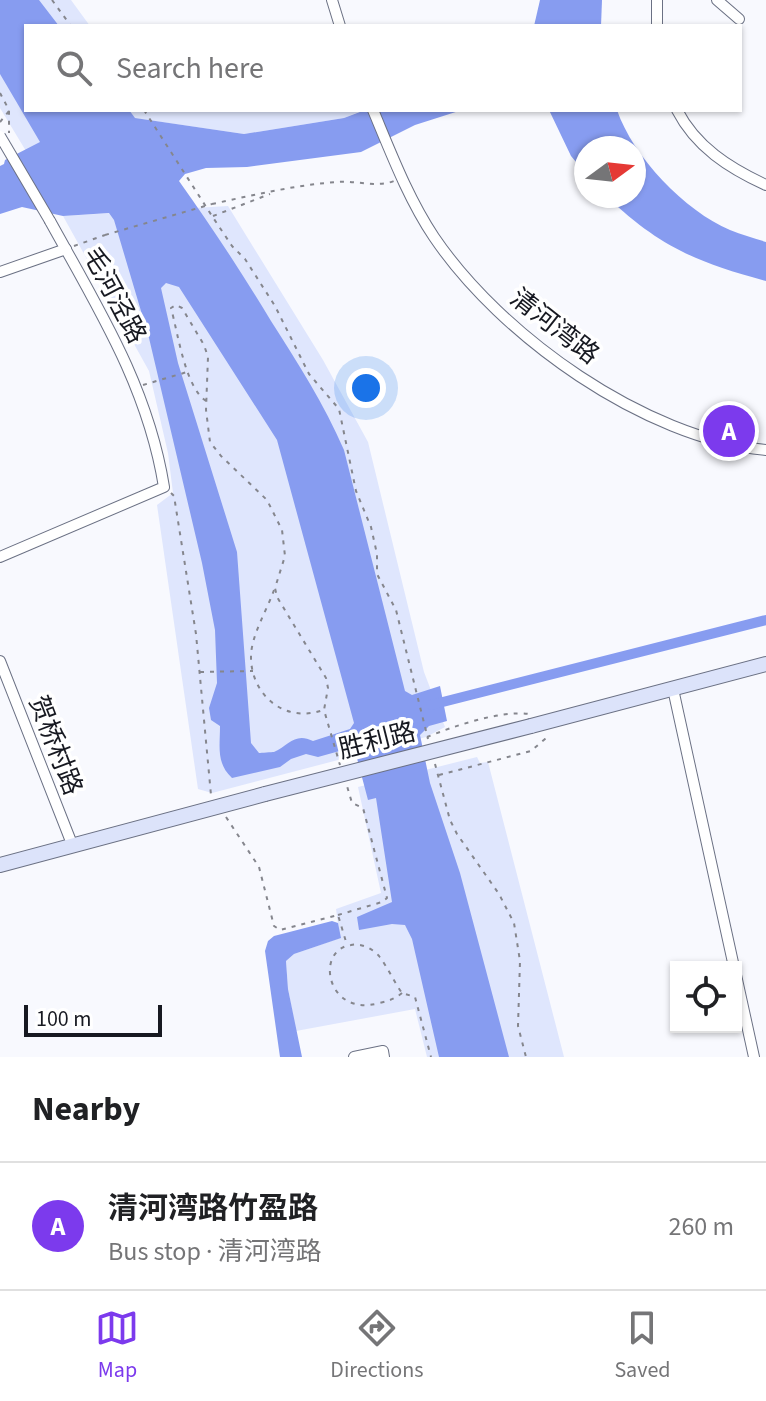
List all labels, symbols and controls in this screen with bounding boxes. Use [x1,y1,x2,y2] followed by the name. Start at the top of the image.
[24,24,742,112] search box
[52,46,96,90] icon: search
[116,47,264,90] text: Search here
[574,136,646,208] north arrow
[74,241,155,350] street label: 毛河泾路
[502,280,607,373] street label: 清河湾路
[346,368,386,408] your location
[703,401,755,461] pin: A
[20,690,91,800] street label: 贺桥村路
[335,713,419,768] street label: 胜利路
[670,961,742,1033] map controls
[670,961,742,1033] button: locate
[24,1001,162,1037] scale bar
[36,1003,91,1035] text: 100 m
[32,1085,140,1134] text: Nearby
[108,1187,318,1230] text: 清河湾路竹盈路
[51,1208,65,1245] text: A
[668,1208,734,1245] text: 260 m
[108,1233,322,1270] text: Bus stop · 清河湾路
[95,1306,139,1386] tab: Map
[330,1306,423,1386] tab: Directions
[614,1306,671,1386] tab: Saved

